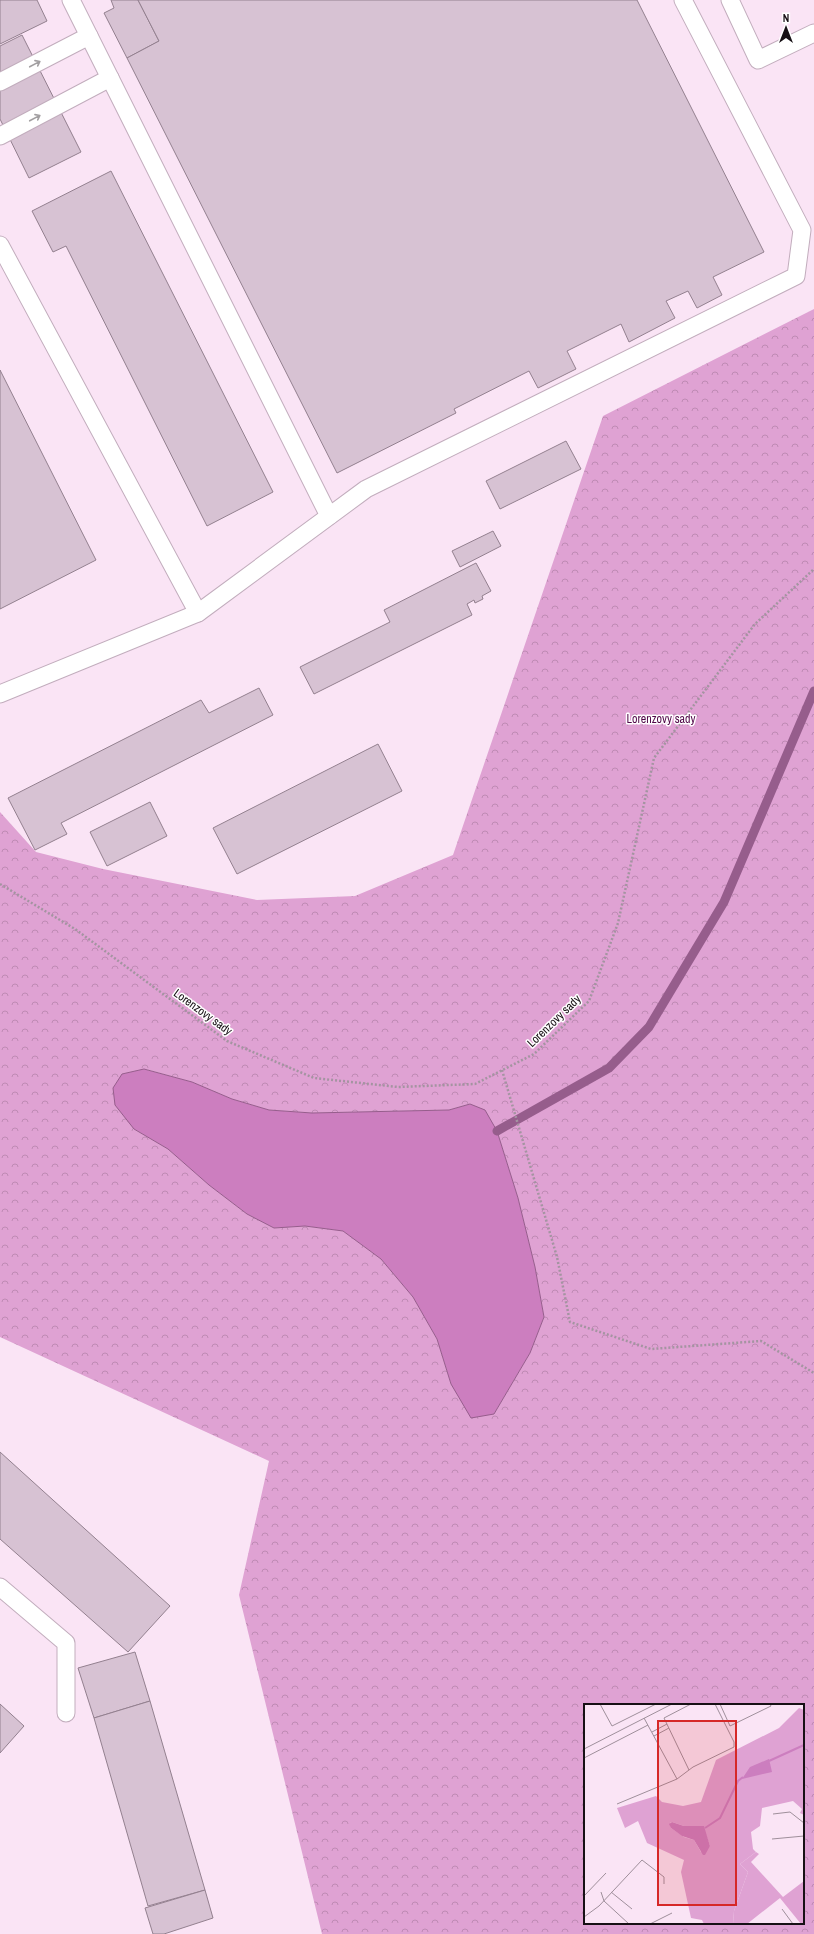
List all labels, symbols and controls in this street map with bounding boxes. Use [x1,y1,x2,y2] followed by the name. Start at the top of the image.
[766,8,806,48] north arrow
[783,11,789,25] text: N
[28,60,40,68] one-way arrow
[28,113,40,121] one-way arrow
[627,711,696,727] park label: Lorenzovy sady
[170,985,236,1039] street label: Lorenzovy sady
[524,991,584,1051] street label: Lorenzovy sady
[584,1704,804,1924] inset map

